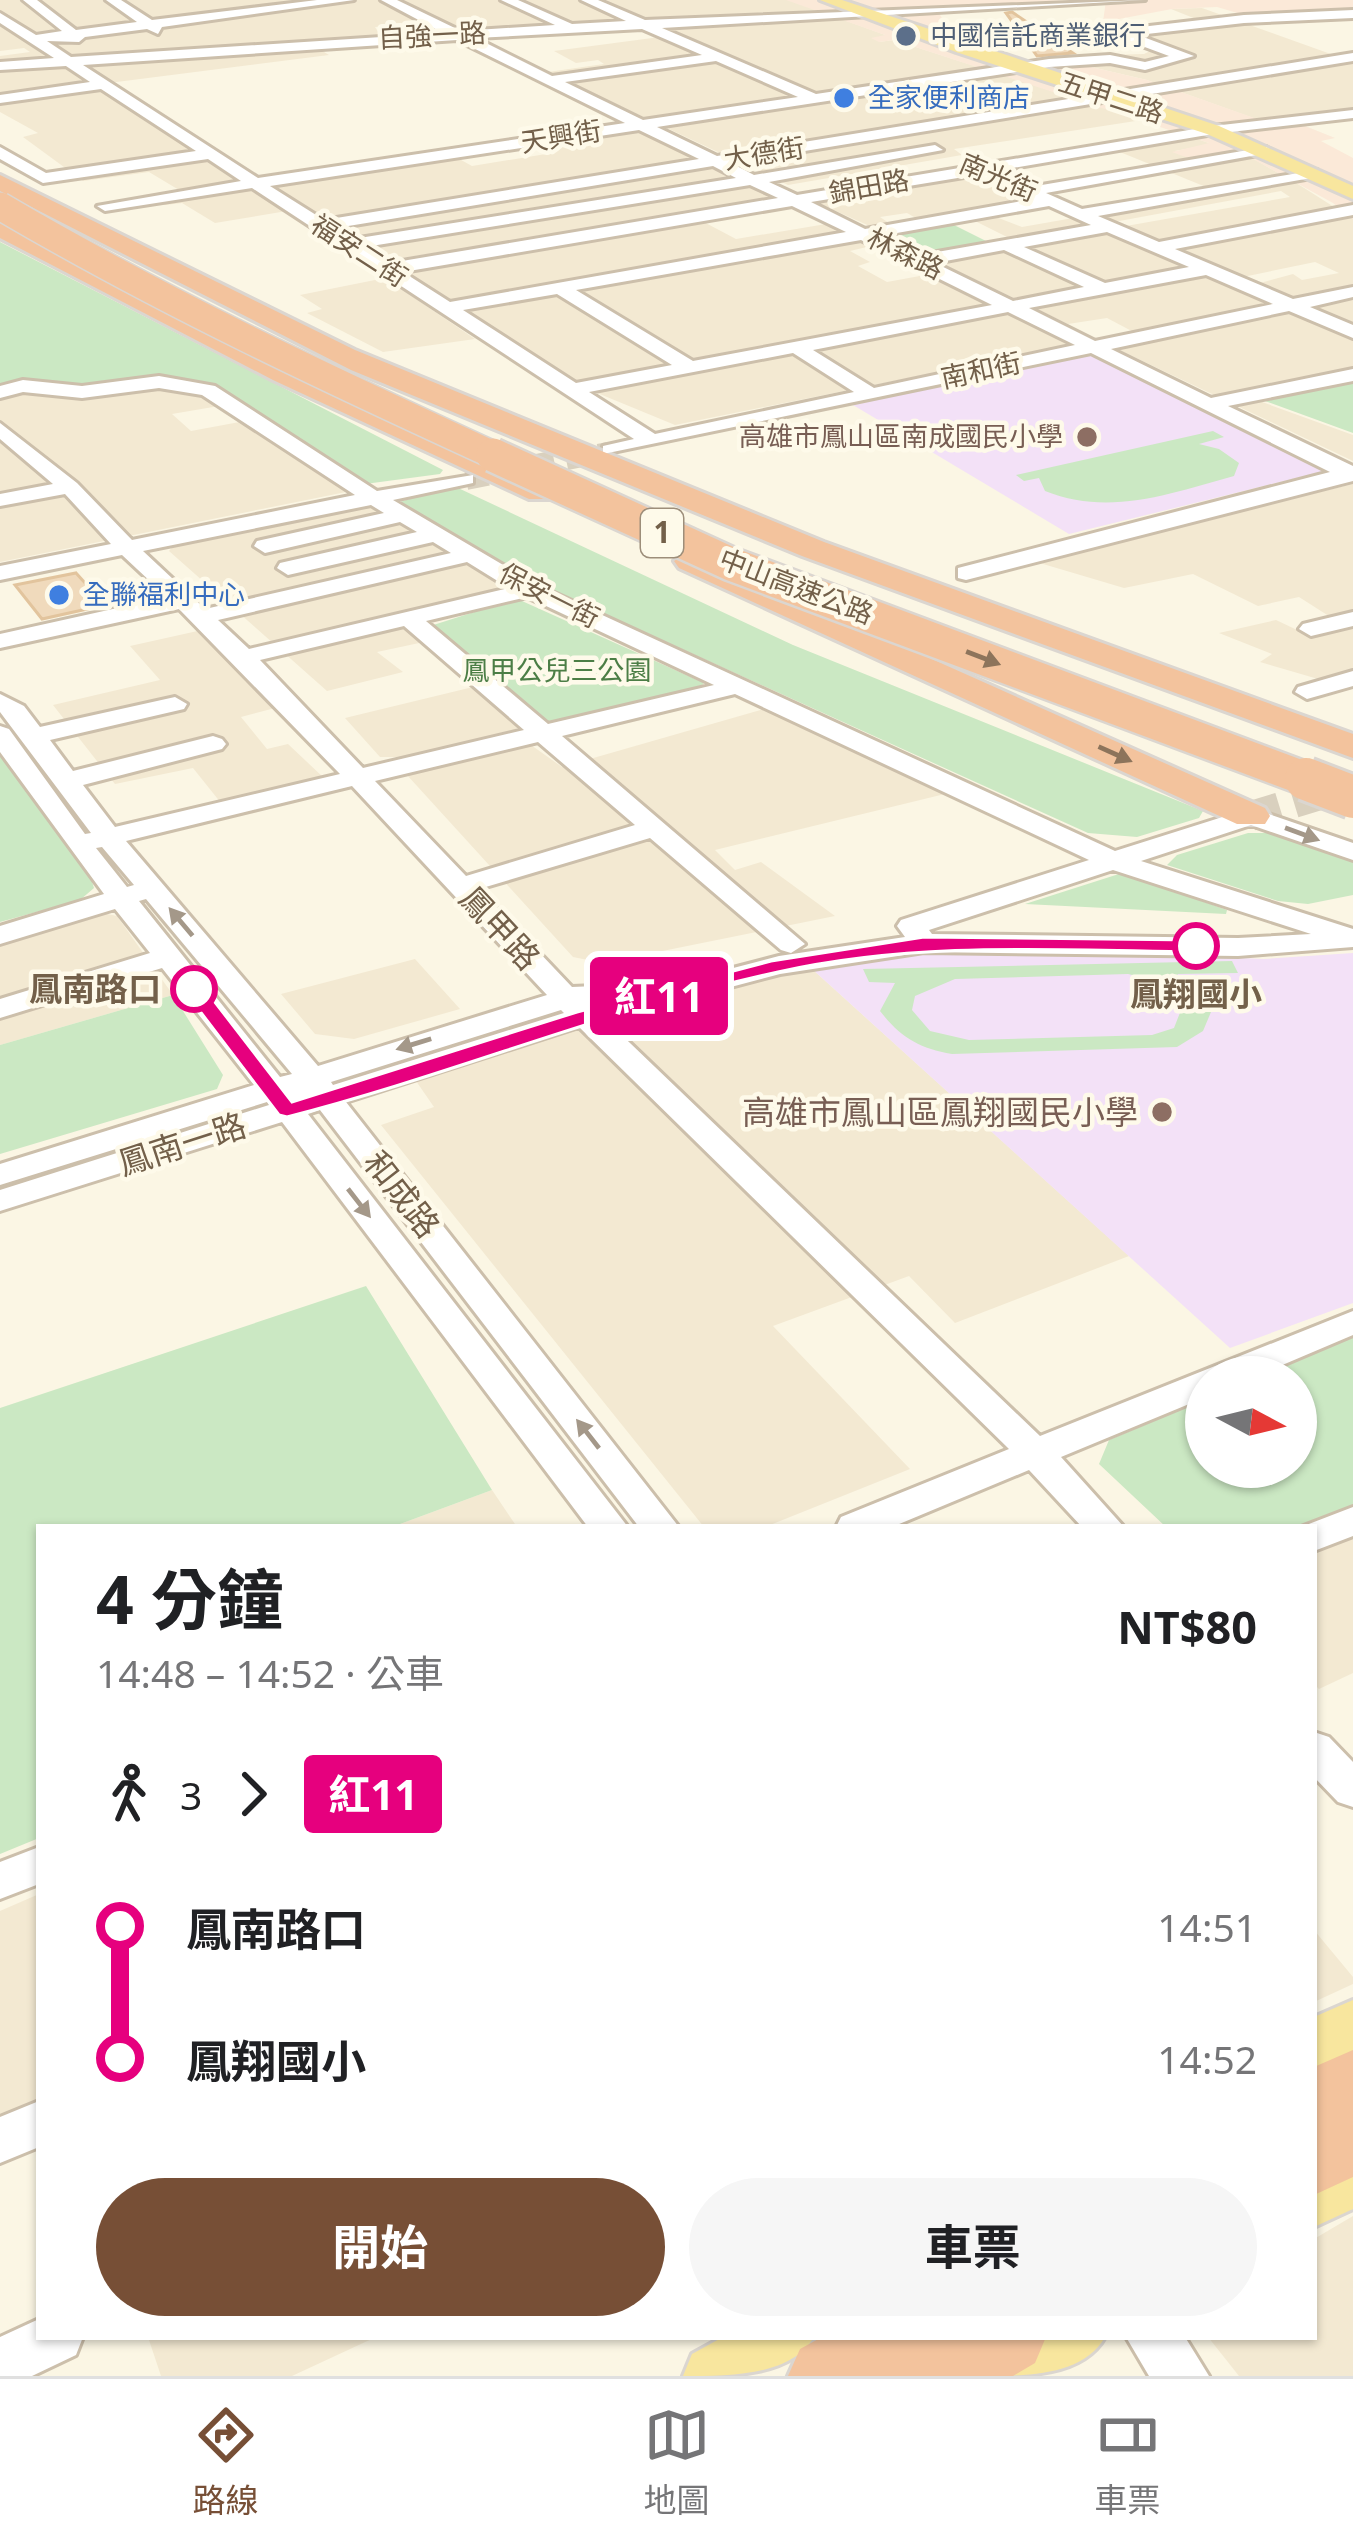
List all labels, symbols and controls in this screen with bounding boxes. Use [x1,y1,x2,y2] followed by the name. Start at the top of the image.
[377,13,487,56] street label: 自強一路
[930,16,1146,53] place label: 中國信託商業銀行
[893,23,919,49] marker: 中國信託商業銀行
[1054,62,1169,131] street label: 五甲二路
[868,78,1030,115] place label: 全家便利商店
[831,85,857,111] marker: 全家便利商店
[518,111,604,160] street label: 天興街
[721,128,807,177] street label: 大德街
[954,144,1043,209] street label: 南光街
[826,160,912,211] street label: 錦田路
[304,205,415,295] street label: 福安二街
[861,218,950,287] street label: 林森路
[937,343,1024,396] street label: 南和街
[739,417,1063,454] place label: 高雄市鳳山區南成國民小學
[1074,424,1100,450] marker: 高雄市鳳山區南成國民小學
[641,509,683,557] road number: 1
[714,539,879,632] street label: 中山高速公路
[493,554,606,636] street label: 保安一街
[83,575,245,612] place label: 全聯福利中心
[46,582,72,608] marker: 全聯福利中心
[965,650,1001,668] one-way arrow
[463,651,652,688] park label: 鳳甲公兒三公園
[1098,744,1133,764] one-way arrow
[1284,826,1320,844] one-way arrow
[450,876,551,979] street label: 鳳甲路
[169,907,195,937] one-way arrow
[1174,924,1218,968] marker: 鳳翔國小
[590,957,728,1035] line badge: 紅11
[29,966,161,1011] place label: 鳳南路口
[172,967,216,1011] marker: 鳳南路口
[614,967,704,1024] text: 紅11
[1130,971,1262,1016] place label: 鳳翔國小
[395,1036,432,1055] one-way arrow
[742,1089,1138,1134] place label: 高雄市鳳山區鳳翔國民小學
[1149,1099,1175,1125] marker: 高雄市鳳山區鳳翔國民小學
[112,1102,252,1185] street label: 鳳南一路
[354,1141,451,1247] street label: 和成路
[346,1188,370,1219] one-way arrow
[1185,1356,1317,1488] north arrow
[1185,1356,1317,1488] map controls
[576,1419,601,1450] one-way arrow
[96,1553,283,1643] text: 4 分鐘
[1117,1596,1257,1657] text: NT$80
[96,1646,444,1699] text: 14:48 – 14:52 · 公車
[96,1761,162,1827] icon: walk
[220,1761,286,1827] icon: forward
[328,1765,418,1822] text: 紅11
[180,1768,202,1821] text: 3
[186,1898,366,1959] text: 鳳南路口
[1157,1900,1257,1953] text: 14:51
[186,2030,366,2091] text: 鳳翔國小
[1157,2032,1257,2085] text: 14:52
[96,2178,665,2316] button: 開始
[689,2178,1257,2316] button: 車票
[193,2402,259,2522] tab: 路線
[644,2402,710,2522] tab: 地圖
[1095,2402,1161,2522] tab: 車票

